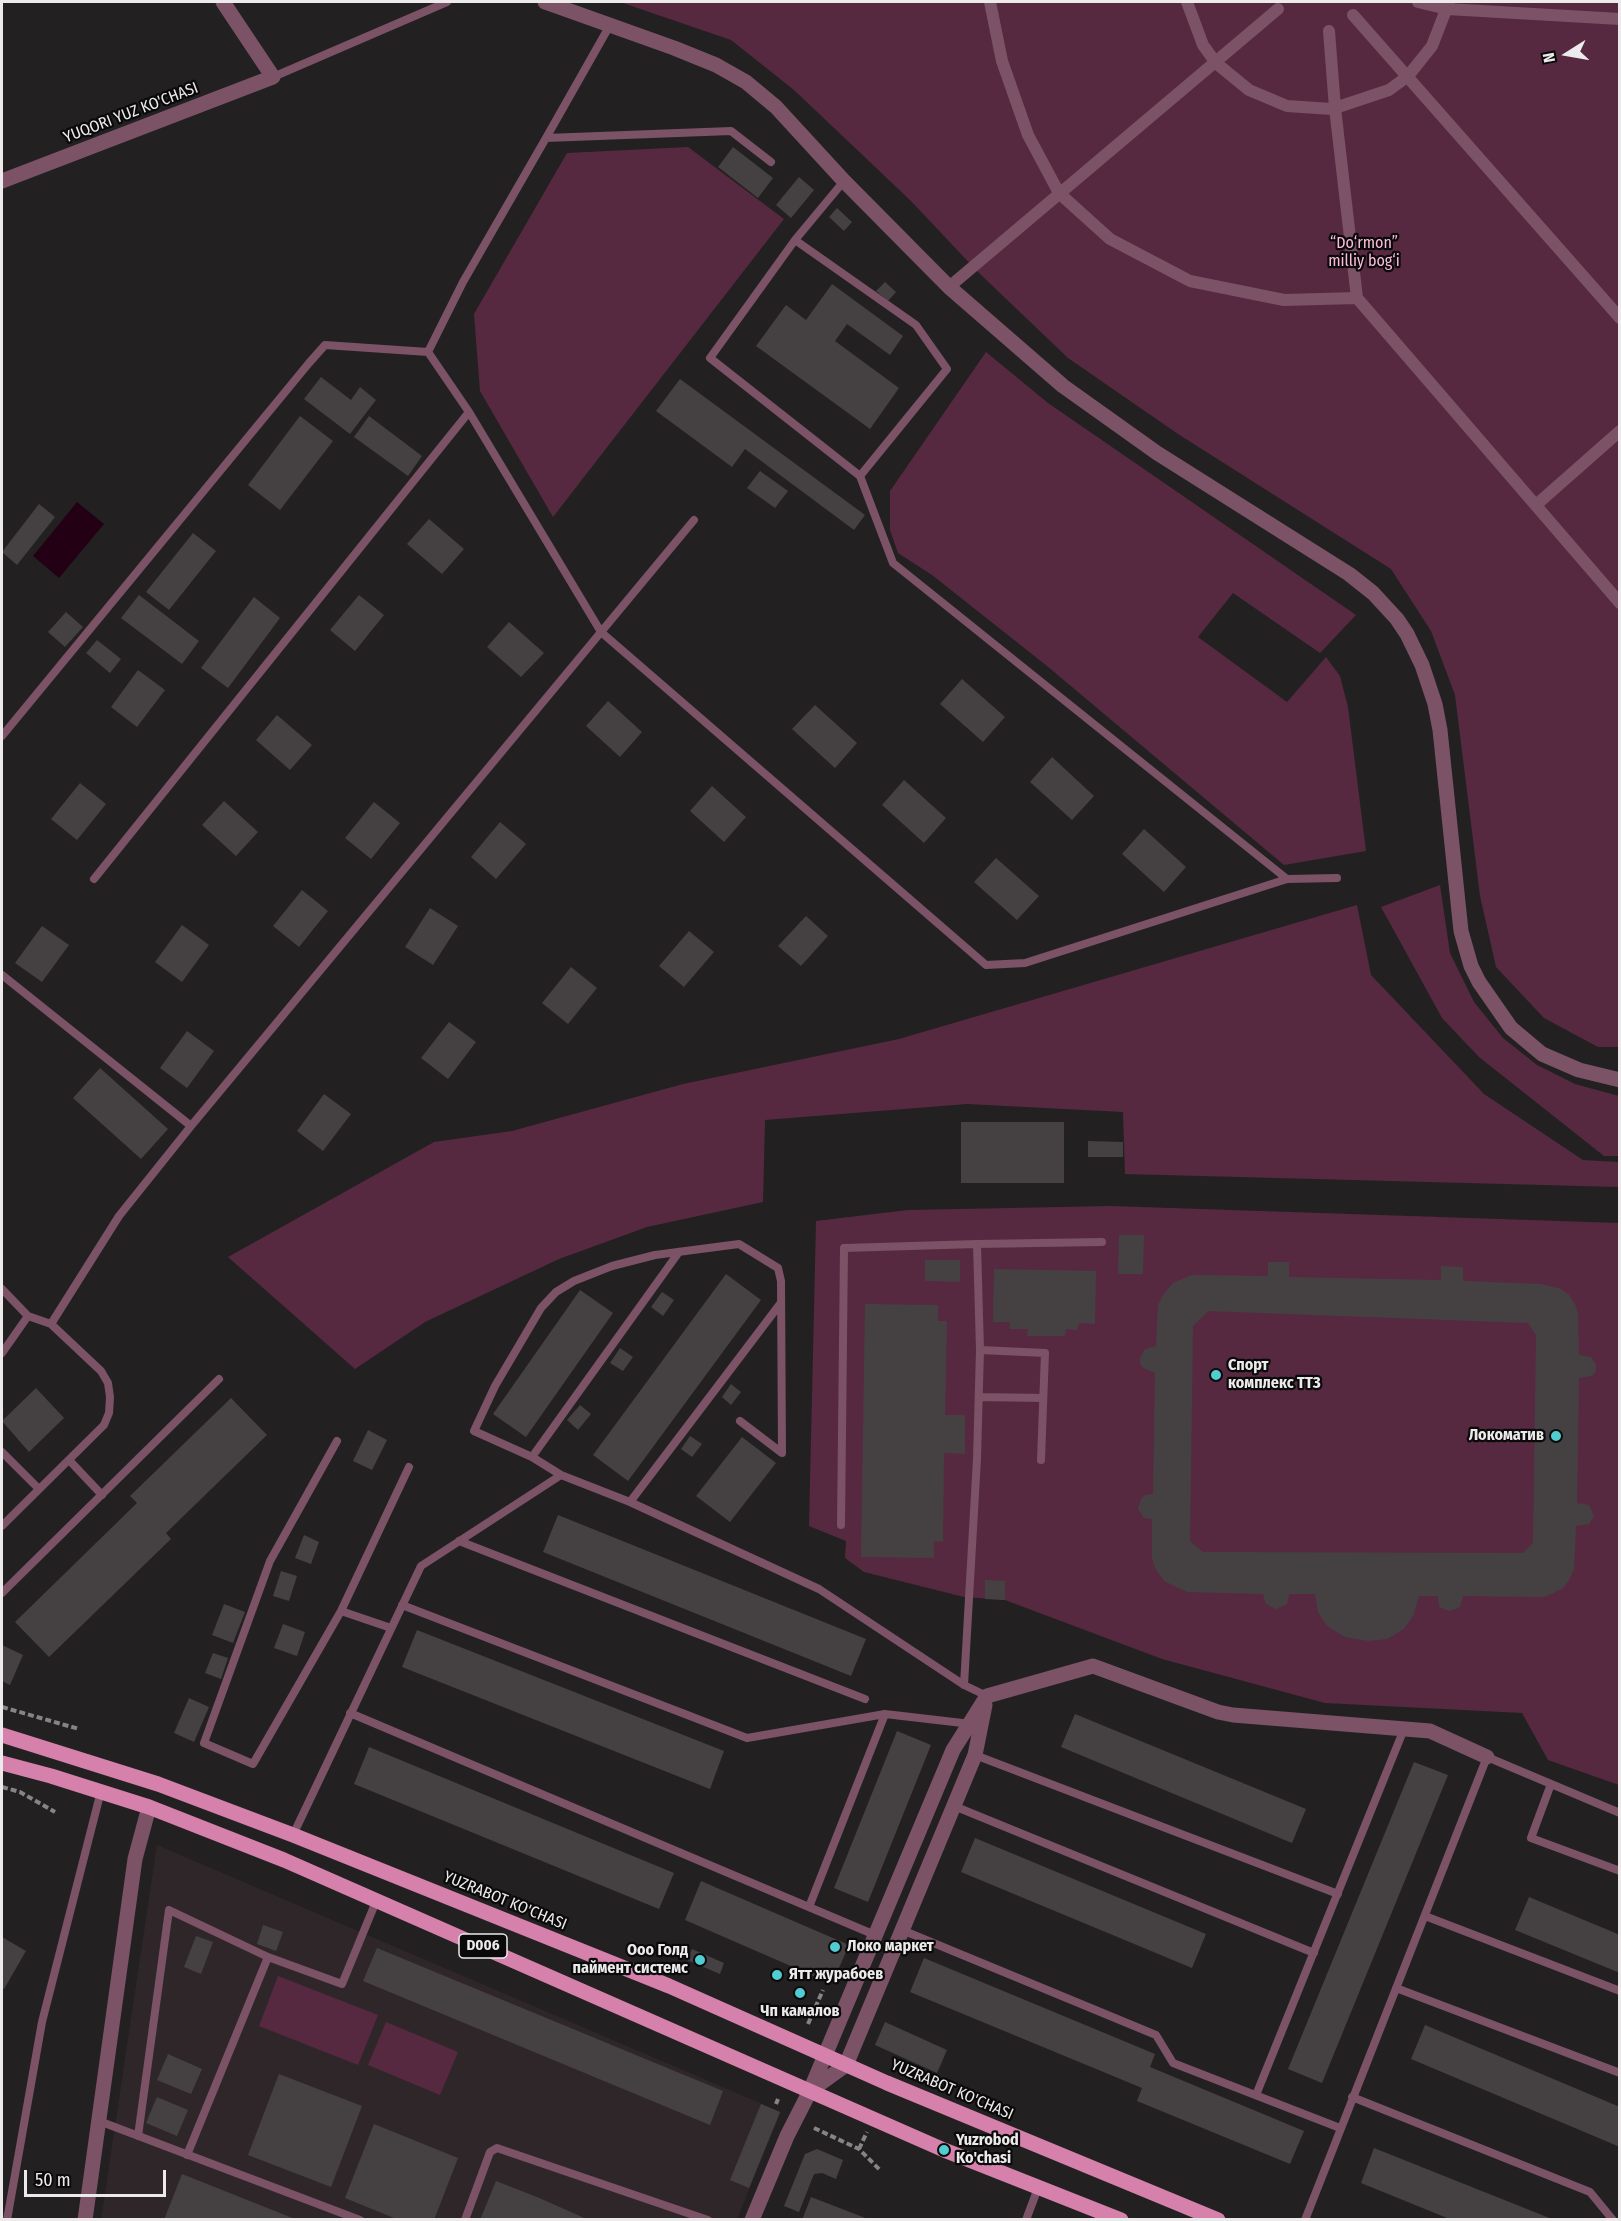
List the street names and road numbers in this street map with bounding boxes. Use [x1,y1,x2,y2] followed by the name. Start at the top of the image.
[61,78,201,148] street label: YUQORI YUZ KO'CHASI
[441,1868,569,1934] street label: YUZRABOT KO'CHASI
[459,1934,507,1958] road number: D006
[888,2056,1016,2124] street label: YUZRABOT KO'CHASI

